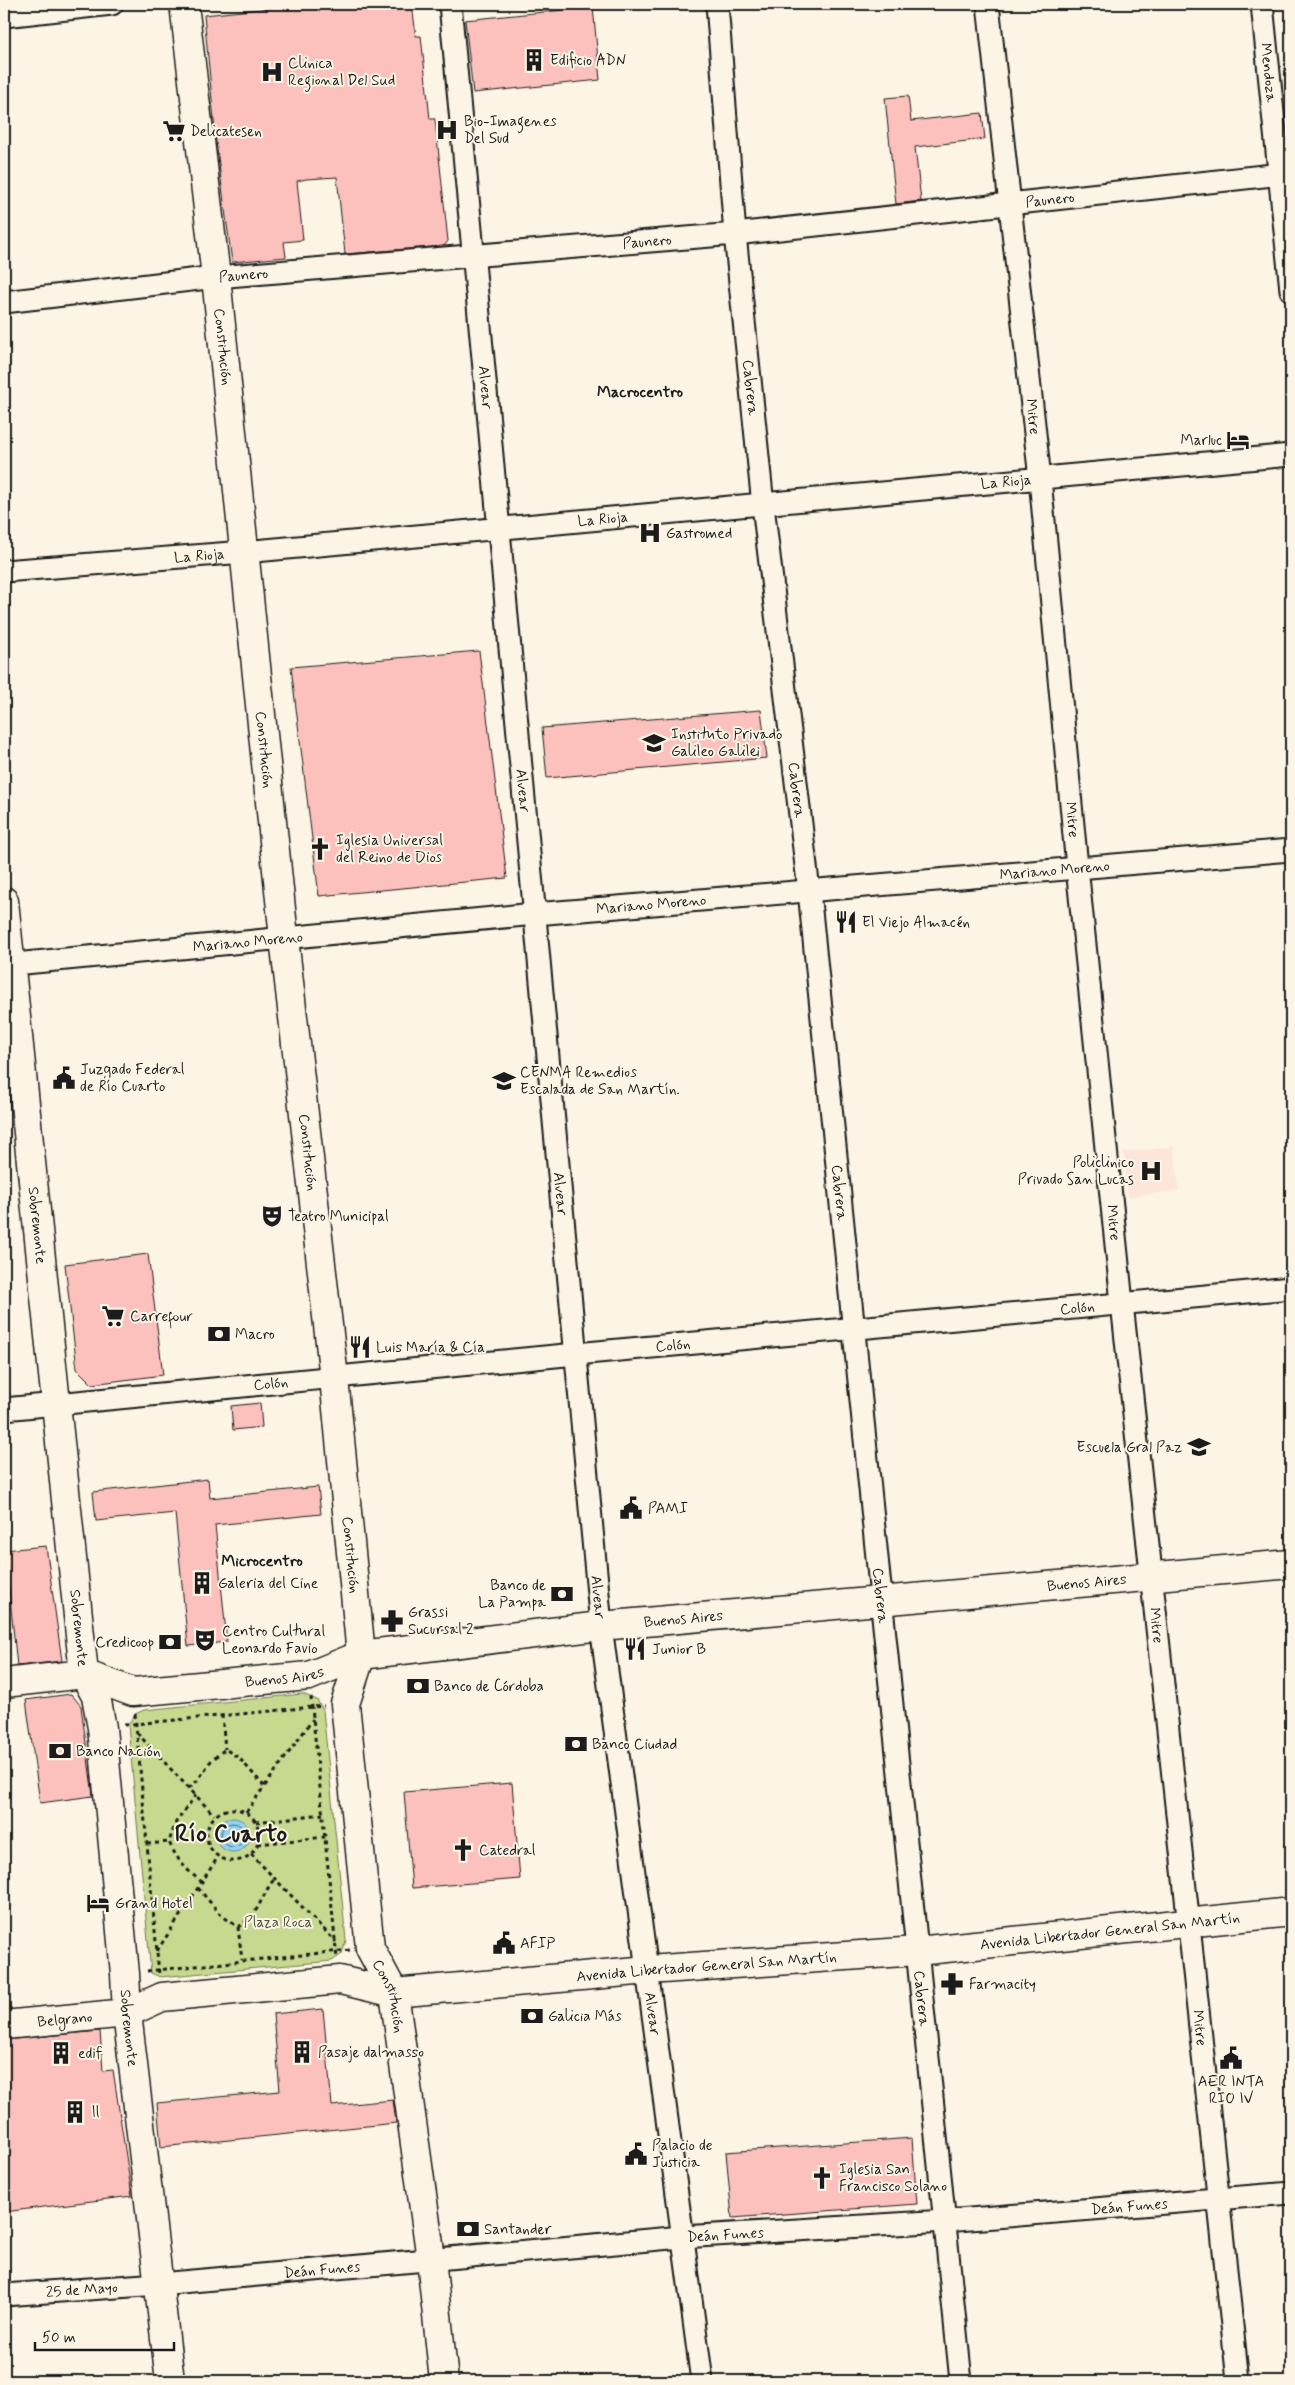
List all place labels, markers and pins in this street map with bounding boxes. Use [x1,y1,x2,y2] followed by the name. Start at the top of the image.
[521,47,547,73] building icon: Edificio ADN
[550,51,626,71] place label: Edificio ADN
[288,54,395,92] place label: Clinica Regional Del Sud
[259,59,285,85] hospital icon: Clinica Regional Del Sud
[464,112,557,149] place label: Bio-Imagenes Del Sud
[434,117,460,143] hospital icon: Bio-Imagenes Del Sud
[161,118,187,144] supermarket icon: Delicatesen
[190,122,262,142] place label: Delicatesen
[1225,427,1251,453] hotel icon: Marluc
[1181,431,1222,451] place label: Marluc
[637,520,663,546] hospital icon: Gastromed
[666,524,732,544] place label: Gastromed
[671,725,782,762] place label: Instituto Privado Galileo Galilei
[641,730,667,756] school or university icon: Instituto Privado Galileo Galilei
[336,831,443,868] place label: Iglesia Universal del Reino de Dios
[307,836,333,862] church icon: Iglesia Universal del Reino de Dios
[833,909,859,935] restaurant icon: El Viejo Almacén
[862,913,970,933] place label: El Viejo Almacén
[80,1060,185,1097] place label: Juzgado Federal de Río Cuarto
[520,1063,680,1100] place label: CENMA Remedios Escalada de San Martín.
[51,1065,77,1091] public building icon: Juzgado Federal de Río Cuarto
[491,1068,517,1094] school or university icon: CENMA Remedios Escalada de San Martín.
[1018,1153,1134,1190] place label: Policlinico Privado San Lucas
[1138,1158,1164,1184] hospital icon: Policlinico Privado San Lucas
[259,1203,285,1229] theatre icon: Teatro Municipal
[288,1207,389,1227] place label: Teatro Municipal
[100,1303,126,1329] supermarket icon: Carrefour
[130,1307,193,1329] place label: Carrefour
[206,1321,232,1347] bank icon: Macro
[235,1325,275,1345] place label: Macro
[347,1334,373,1360] restaurant icon: Luis María & Cía
[376,1338,485,1358] place label: Luis María & Cía
[1186,1434,1212,1460] school or university icon: Escuela Gral Paz
[1077,1438,1182,1458] place label: Escuela Gral Paz
[618,1495,644,1521] public building icon: PAMI
[648,1499,688,1519] place label: PAMI
[189,1570,215,1596] building icon: Galeria del Cine
[218,1574,318,1594] place label: Galeria del Cine
[478,1576,547,1613] place label: Banco de La Pampa
[549,1581,575,1607] bank icon: Banco de La Pampa
[408,1603,473,1640] place label: Grassi Sucursal 2
[379,1608,405,1634] pharmacy icon: Grassi Sucursal 2
[222,1622,325,1659] place label: Centro Cultural Leonardo Favio
[192,1627,218,1653] theatre icon: Centro Cultural Leonardo Favio
[157,1629,183,1655] bank icon: Credicoop
[95,1633,154,1653] place label: Credicoop
[622,1636,648,1662] restaurant icon: Junior B
[652,1640,706,1660] place label: Junior B
[405,1673,431,1699] bank icon: Banco de Córdoba
[434,1677,544,1697] place label: Banco de Córdoba
[563,1731,589,1757] bank icon: Banco Ciudad
[592,1735,677,1755] place label: Banco Ciudad
[47,1738,73,1764] bank icon: Banco Nación
[76,1742,161,1762] place label: Banco Nación
[450,1837,476,1863] church icon: Catedral
[479,1841,536,1861] place label: Catedral
[85,1890,111,1916] hotel icon: Grand Hotel
[115,1894,193,1914] place label: Grand Hotel
[491,1930,517,1956] public building icon: AFIP
[520,1934,555,1954] place label: AFIP
[939,1971,965,1997] pharmacy icon: Farmacity
[969,1975,1036,1995] place label: Farmacity
[519,2003,545,2029] bank icon: Galicia Más
[548,2007,622,2027] place label: Galicia Más
[289,2039,315,2065] building icon: Pasaje dalmasso
[48,2040,74,2066] building icon: edif
[318,2043,424,2063] place label: Pasaje dalmasso
[78,2044,103,2064] place label: edif
[1218,2045,1244,2071] public building icon: AER INTA RIO IV
[1198,2072,1264,2109] place label: AER INTA RIO IV
[62,2099,88,2125] building icon: ll
[92,2103,100,2123] place label: ll
[652,2136,713,2173] place label: Palacio de Justicia
[623,2141,649,2167] public building icon: Palacio de Justicia
[839,2160,947,2197] place label: Iglesia San Francisco Solano
[809,2165,835,2191] church icon: Iglesia San Francisco Solano
[455,2216,481,2242] bank icon: Santander
[484,2220,552,2240] place label: Santander

